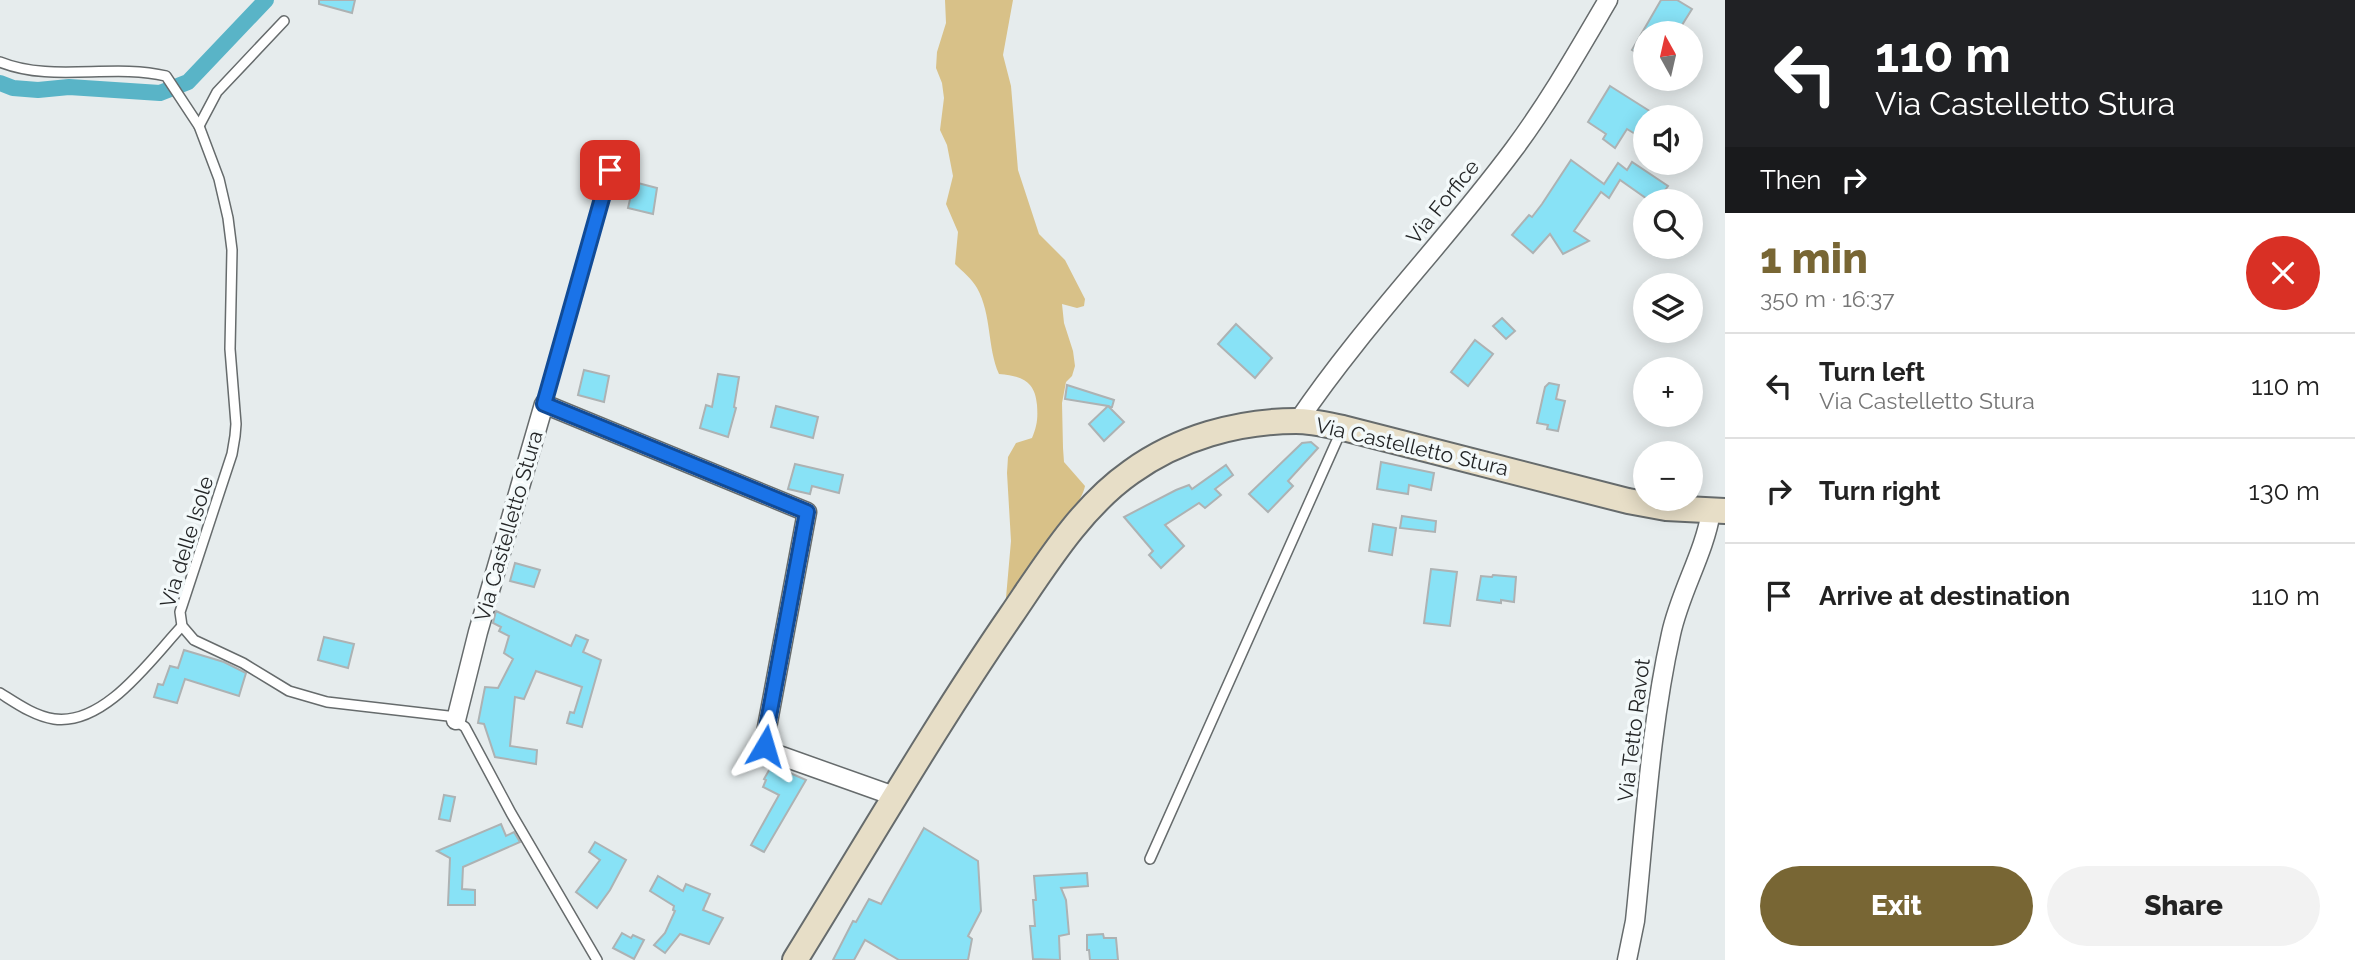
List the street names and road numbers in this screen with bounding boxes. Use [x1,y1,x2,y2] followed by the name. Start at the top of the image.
[1401,154,1484,249] street label: Via Forfice
[1313,412,1511,481] street label: Via Castelletto Stura
[469,428,548,624] street label: Via Castelletto Stura
[155,473,218,610] street label: Via delle Isole
[1612,657,1655,803] street label: Via Tetto Ravot

